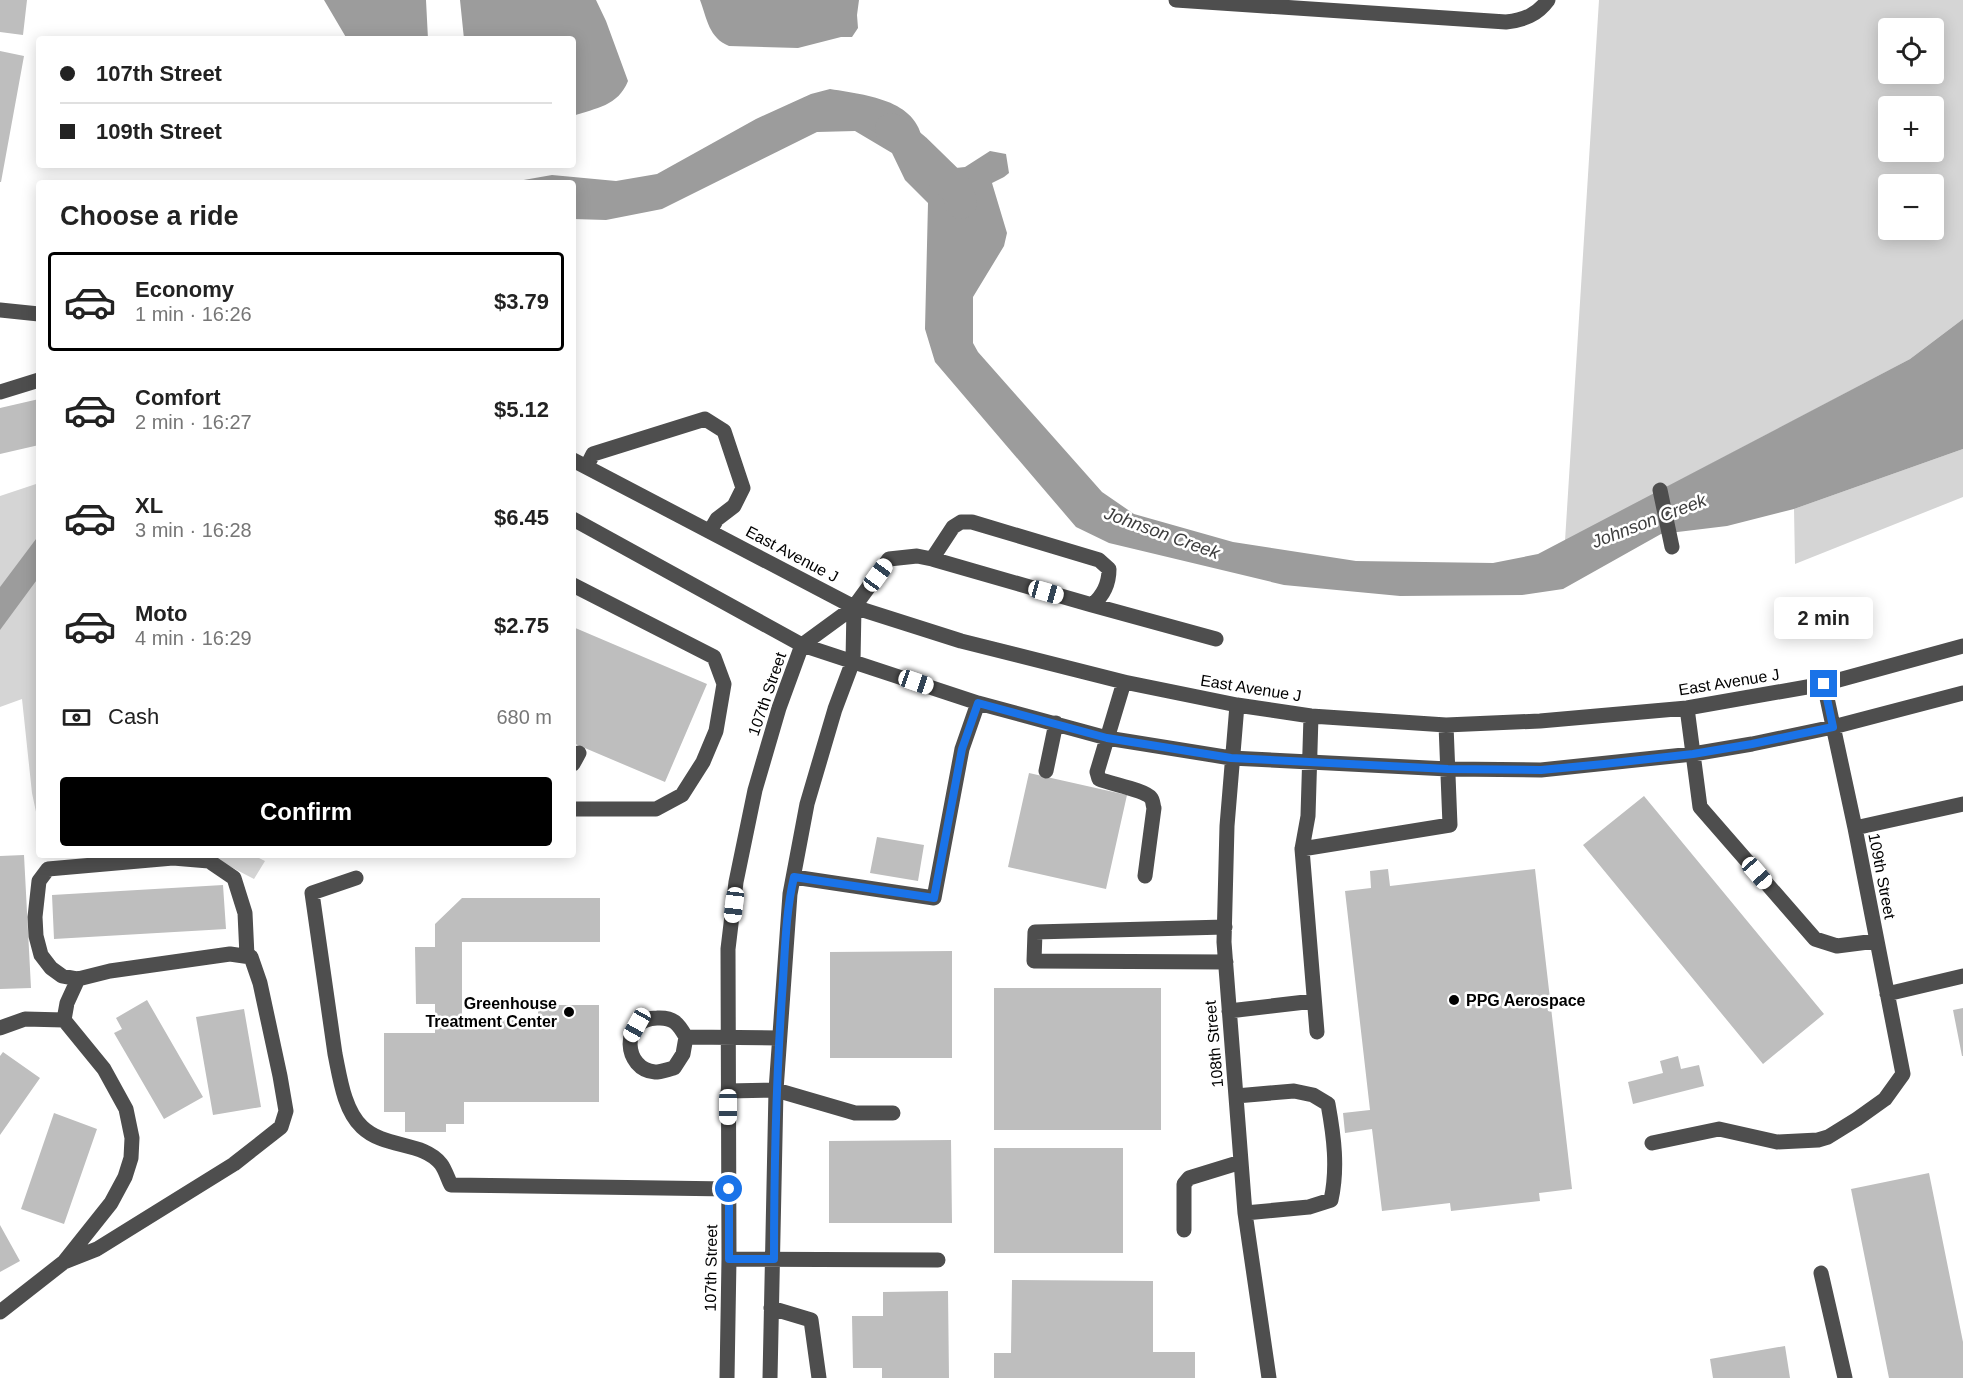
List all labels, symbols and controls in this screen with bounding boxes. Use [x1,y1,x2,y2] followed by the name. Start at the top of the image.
[1878,18,1944,240] map controls
[1878,18,1944,84] button: locate
[96,61,222,86] text: 107th Street
[1878,96,1944,162] button: +
[96,119,222,144] text: 109th Street
[1878,174,1944,240] button: −
[60,201,239,231] text: Choose a ride
[63,275,117,329] icon: car
[135,277,234,302] text: Economy
[494,289,549,314] text: $3.79
[135,303,252,325] text: 1 min · 16:26
[63,383,117,437] icon: car
[135,385,221,410] text: Comfort
[494,397,549,422] text: $5.12
[135,411,252,433] text: 2 min · 16:27
[1588,490,1710,552] water label: Johnson Creek
[63,491,117,545] icon: car
[135,493,163,518] text: XL
[1101,503,1223,563] water label: Johnson Creek
[494,505,549,530] text: $6.45
[135,519,252,541] text: 3 min · 16:28
[743,523,841,585] street label: East Avenue J
[860,555,896,595] car
[1026,578,1066,606] car
[1774,597,1874,639] callout: 2 min
[63,599,117,653] icon: car
[135,601,188,626] text: Moto
[1797,607,1850,629] text: 2 min
[494,613,549,638] text: $2.75
[135,627,252,649] text: 4 min · 16:29
[745,649,789,738] street label: 107th Street
[1677,666,1781,698] street label: East Avenue J
[896,668,936,696] car
[1810,670,1837,697] route end
[1199,672,1303,704] street label: East Avenue J
[60,701,93,734] icon: cash
[108,704,159,729] text: Cash
[496,706,552,728] text: 680 m
[60,777,552,846] button: Confirm
[1865,832,1899,921] street label: 109th Street
[1738,854,1776,892] car
[723,886,745,924] car
[1466,992,1586,1009] place label: PPG Aerospace
[1447,993,1461,1007] marker: PPG Aerospace
[425,995,557,1030] place label: Greenhouse Treatment Center
[1202,999,1226,1088] street label: 108th Street
[562,1005,576,1019] marker: Greenhouse Treatment Center
[620,1005,654,1045] car
[719,1089,737,1125] car
[715,1175,742,1202] route start
[702,1224,720,1312] street label: 107th Street

